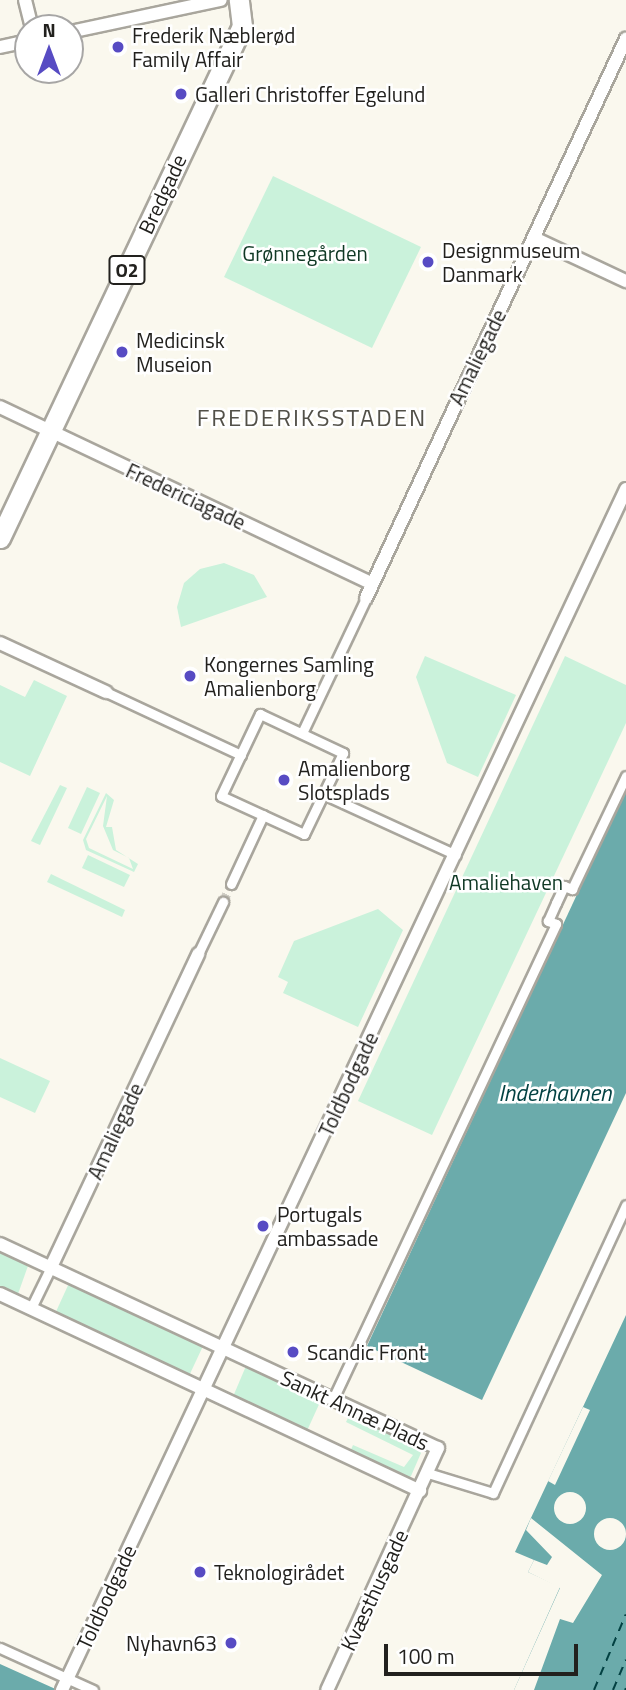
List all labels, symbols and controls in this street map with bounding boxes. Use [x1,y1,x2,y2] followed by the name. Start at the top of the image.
[14,14,84,84] north arrow
[42,15,56,44] text: N
[132,22,295,72] place label: Frederik Næblerød Family Affair
[110,39,126,55] marker: Frederik Næblerød Family Affair
[195,81,425,107] place label: Galleri Christoffer Egelund
[173,86,189,102] marker: Galleri Christoffer Egelund
[133,150,191,238] street label: Bredgade
[442,237,580,287] place label: Designmuseum Danmark
[242,240,368,266] park label: Grønnegården
[108,254,146,286] road number: O2
[420,254,436,270] marker: Designmuseum Danmark
[443,305,511,409] street label: Amaliegade
[136,327,225,377] place label: Medicinsk Museion
[114,344,130,360] marker: Medicinsk Museion
[199,404,425,432] district label: FREDERIKSSTADEN
[122,457,250,535] street label: Fredericiagade
[204,651,374,701] place label: Kongernes Samling Amalienborg
[182,668,198,684] marker: Kongernes Samling Amalienborg
[298,755,410,805] place label: Amalienborg Slotsplads
[276,772,292,788] marker: Amalienborg Slotsplads
[449,869,563,895] park label: Amaliehaven
[313,1028,383,1140] street label: Toldbodgade
[82,1079,148,1183] street label: Amaliegade
[498,1079,612,1107] water label: Inderhavnen
[277,1201,378,1251] place label: Portugals ambassade
[255,1218,271,1234] marker: Portugals ambassade
[307,1339,426,1365] place label: Scandic Front
[285,1344,301,1360] marker: Scandic Front
[277,1365,433,1455] street label: Sankt Annæ Plads
[335,1526,413,1654] street label: Kvæsthusgade
[71,1541,141,1653] street label: Toldbodgade
[214,1559,344,1585] place label: Teknologirådet
[192,1564,208,1580] marker: Teknologirådet
[126,1630,217,1656] place label: Nyhavn63
[388,1630,582,1674] scale bar
[223,1635,239,1651] marker: Nyhavn63
[397,1640,454,1672] text: 100 m

